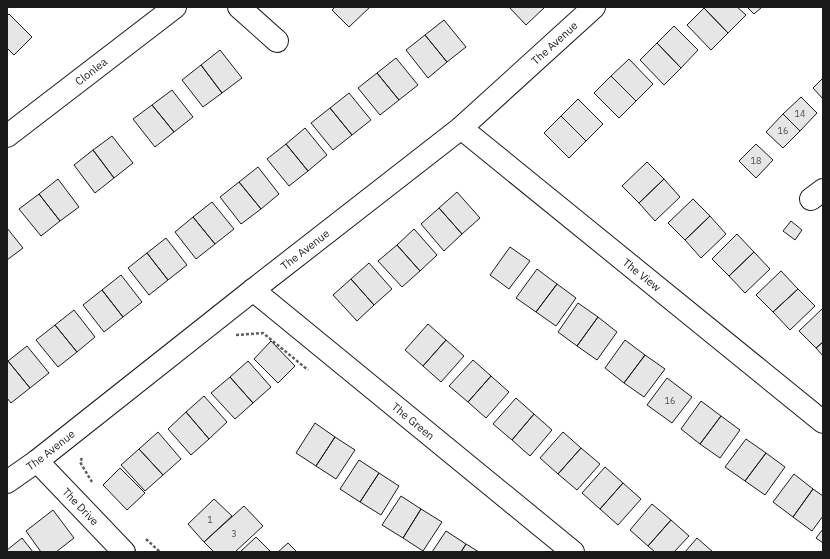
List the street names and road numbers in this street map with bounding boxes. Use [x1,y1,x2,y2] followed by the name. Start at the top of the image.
[528,18,581,68] street label: The Avenue
[72,54,110,88] street label: Clonlea
[278,226,332,273] street label: The Avenue
[620,255,664,295] street label: The View
[389,400,437,443] street label: The Green
[23,427,78,473] street label: The Avenue
[59,485,102,528] street label: The Drive

